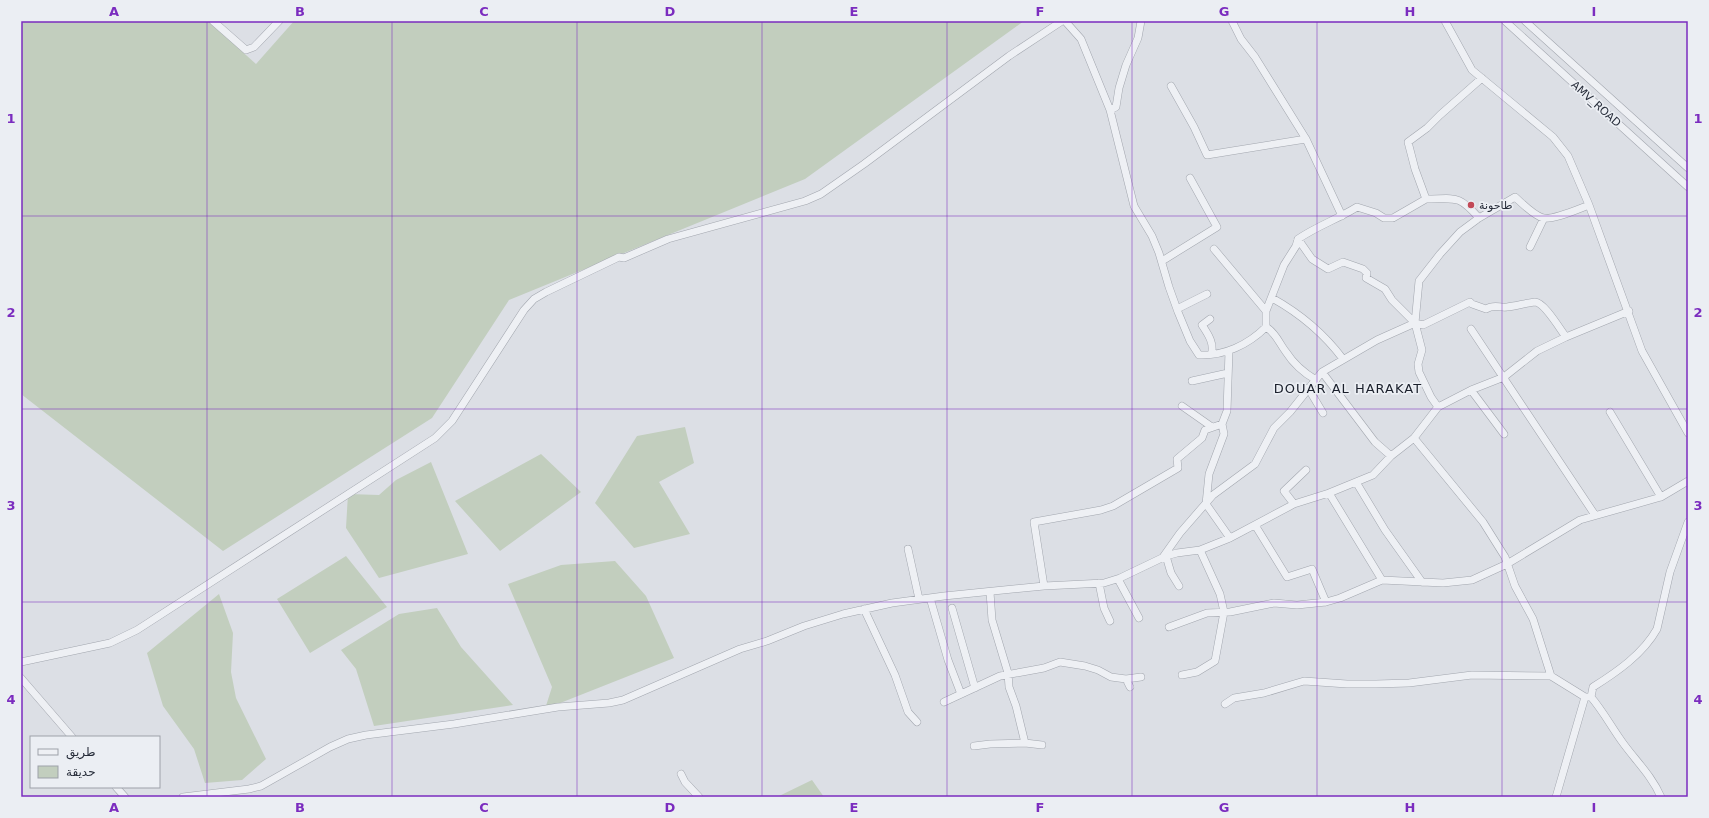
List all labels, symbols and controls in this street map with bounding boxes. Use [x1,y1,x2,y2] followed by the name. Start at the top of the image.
[109,4,119,19] text: A
[295,4,305,19] text: B
[479,4,489,19] text: C
[665,4,676,19] text: D
[850,4,858,19] text: E
[1036,4,1044,19] text: F
[1219,4,1229,19] text: G
[1405,4,1415,19] text: H
[1592,4,1596,19] text: I
[1569,78,1623,130] street label: AMV_ROAD
[6,111,16,126] text: 1
[1693,111,1703,126] text: 1
[1479,199,1513,212] place label: طاحونة
[1466,200,1476,210] marker: طاحونة
[6,305,16,320] text: 2
[1693,305,1703,320] text: 2
[1274,381,1422,396] district label: DOUAR AL HARAKAT
[6,498,16,513] text: 3
[1693,498,1703,513] text: 3
[6,692,16,707] text: 4
[1693,692,1703,707] text: 4
[30,736,160,788] legend
[66,745,96,760] text: طريق
[66,765,96,779] text: حديقة
[109,800,119,815] text: A
[295,800,305,815] text: B
[479,800,489,815] text: C
[665,800,676,815] text: D
[850,800,858,815] text: E
[1036,800,1044,815] text: F
[1219,800,1229,815] text: G
[1405,800,1415,815] text: H
[1592,800,1596,815] text: I

